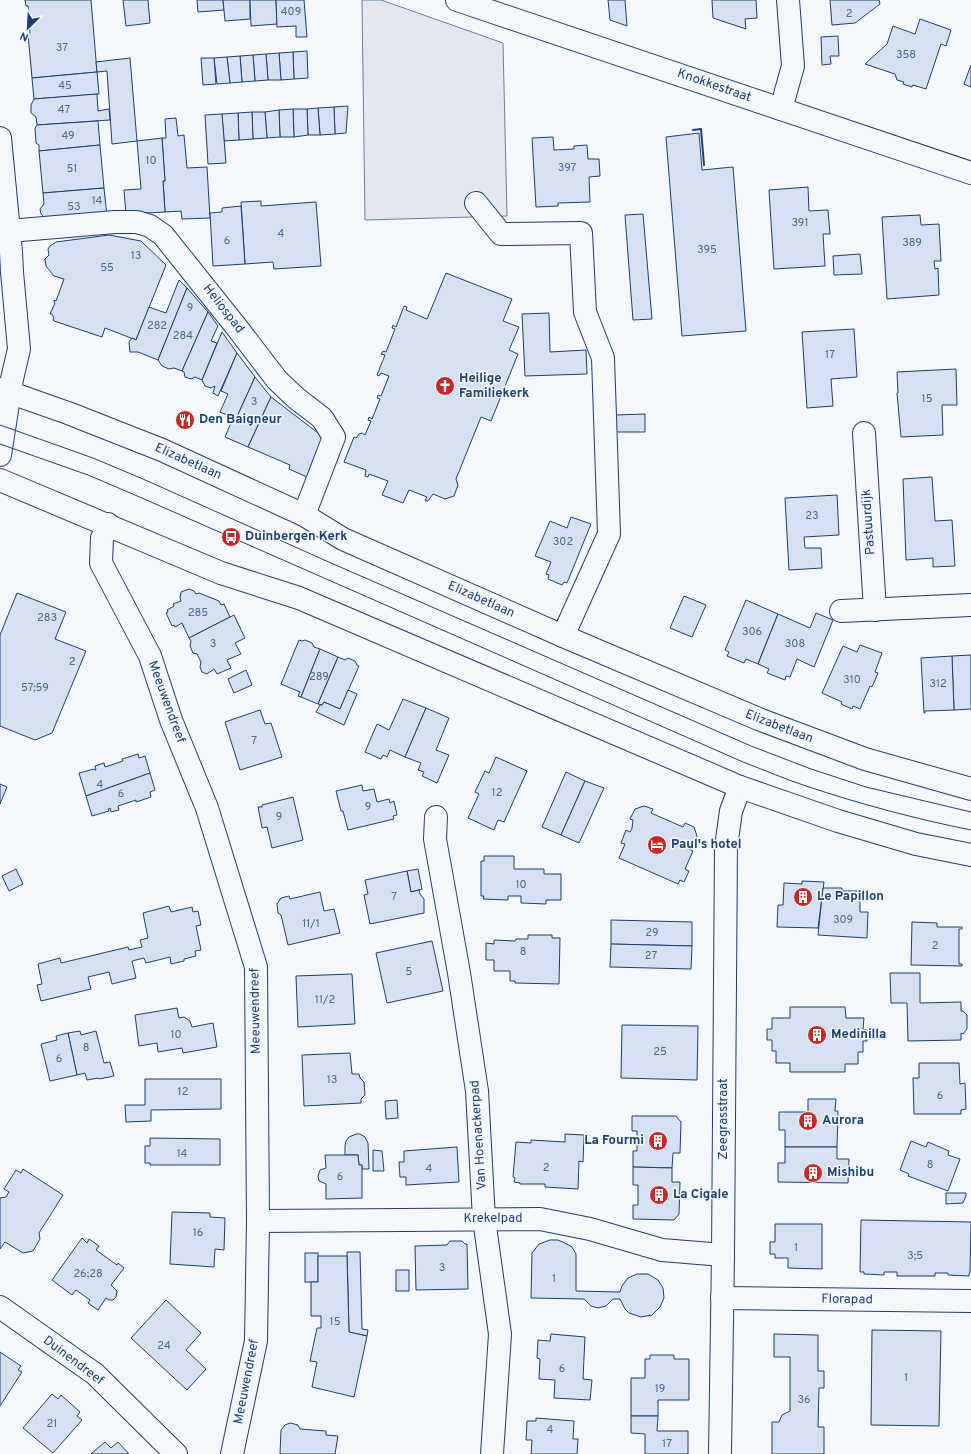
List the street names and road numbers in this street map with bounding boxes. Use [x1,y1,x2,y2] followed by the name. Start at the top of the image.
[675,66,753,106] street label: Knokkestraat
[199,281,247,337] street label: Heliospad
[152,440,224,484] street label: Elizabetlaan
[859,488,879,555] street label: Pastuurdijk
[445,578,517,622] street label: Elizabetlaan
[144,659,188,746] street label: Meeuwendreef
[743,707,815,747] street label: Elizabetlaan
[247,967,265,1054] street label: Meeuwendreef
[716,1078,732,1160] street label: Zeegrasstraat
[467,1080,491,1190] street label: Van Hoenackerpad
[463,1211,523,1227] street label: Krekelpad
[821,1292,873,1308] street label: Florapad
[39,1333,107,1389] street label: Duinendreef
[231,1338,263,1426] street label: Meeuwendreef

